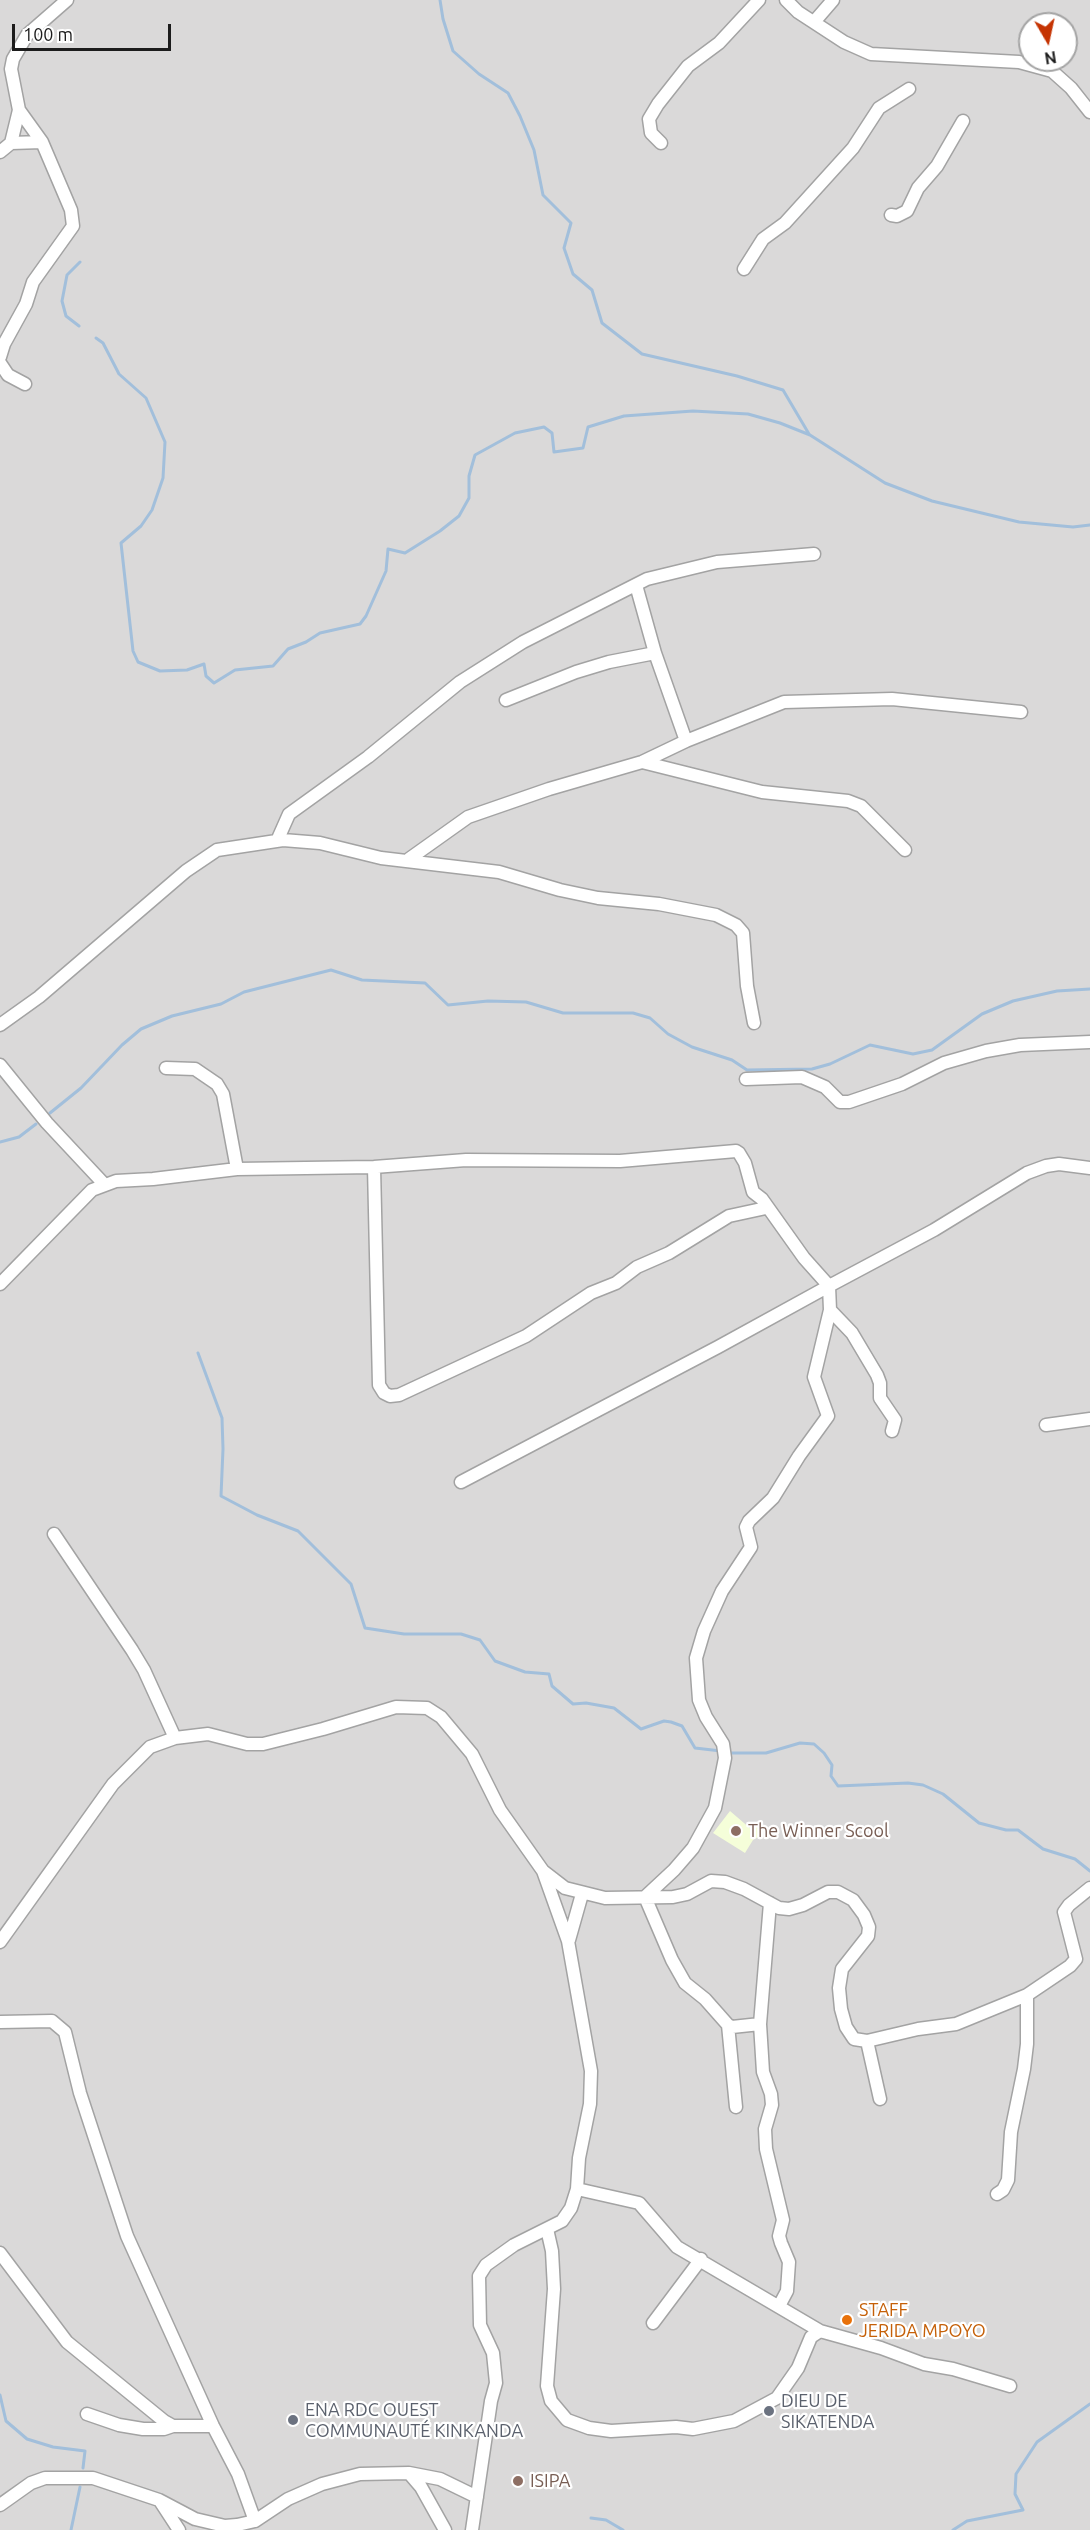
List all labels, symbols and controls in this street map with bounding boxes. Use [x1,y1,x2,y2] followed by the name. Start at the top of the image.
[15,12,174,50] scale bar
[1018,12,1078,72] north arrow
[23,24,73,44] text: 100 m
[1043,48,1058,68] text: N
[748,1820,889,1842] place label: The Winner Scool
[729,1824,743,1838] marker: The Winner Scool
[859,2299,986,2342] place label: STAFF JERIDA MPOYO
[840,2313,854,2327] marker: STAFF JERIDA MPOYO
[781,2390,874,2432] place label: DIEU DE SIKATENDA
[305,2399,523,2442] place label: ENA RDC OUEST COMMUNAUTÉ KINKANDA
[762,2404,776,2418] marker: DIEU DE SIKATENDA
[286,2413,300,2427] marker: ENA RDC OUEST COMMUNAUTÉ KINKANDA
[530,2470,570,2492] place label: ISIPA
[511,2474,525,2488] marker: ISIPA

